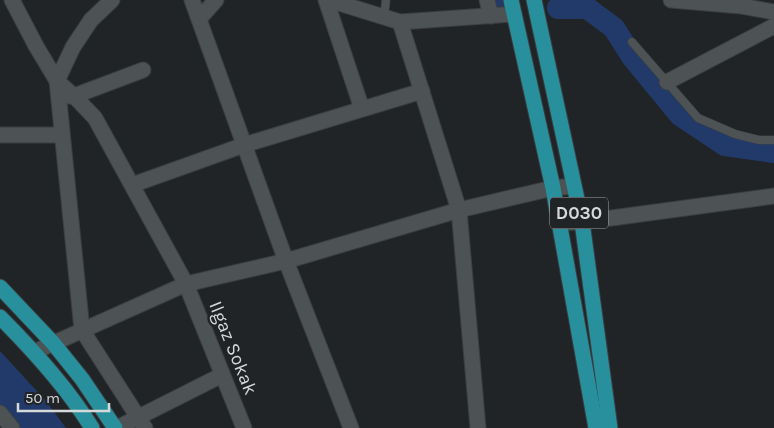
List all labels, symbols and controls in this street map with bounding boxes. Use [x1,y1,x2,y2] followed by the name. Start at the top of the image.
[550,198,608,228] road number: D030
[204,298,262,398] street label: Ilgaz Sokak
[18,380,109,412] scale bar
[25,389,60,407] text: 50 m

